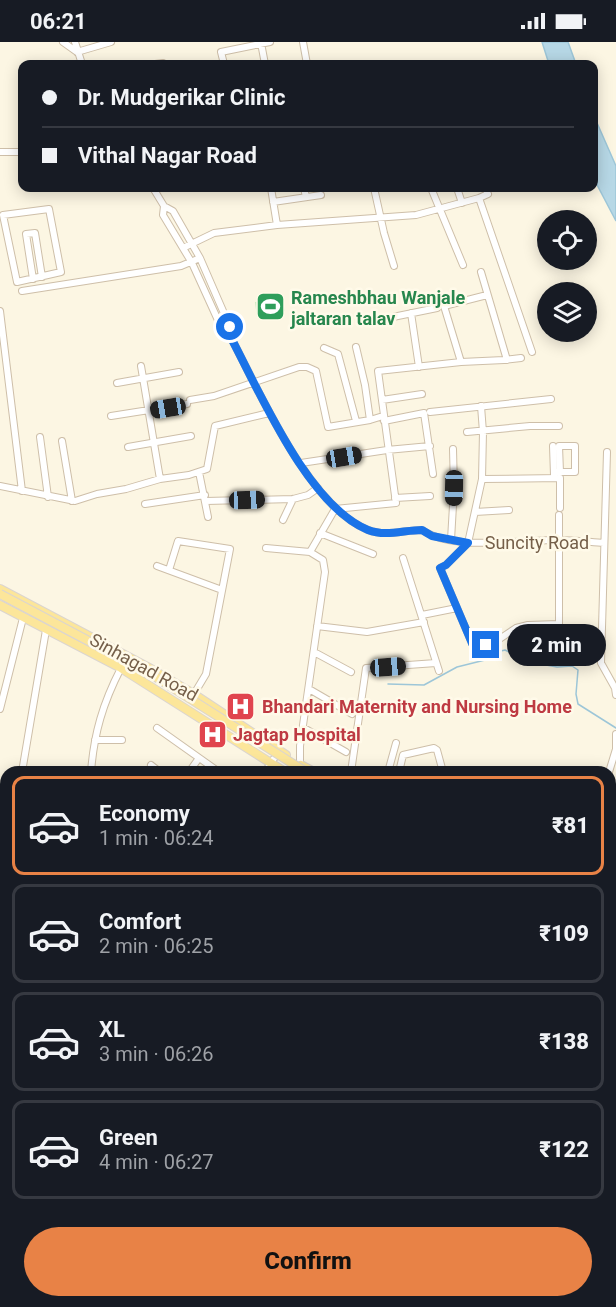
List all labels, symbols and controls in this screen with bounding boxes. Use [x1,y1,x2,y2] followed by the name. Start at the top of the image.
[30,9,87,34] text: 06:21
[78,85,286,110] text: Dr. Mudgerikar Clinic
[78,143,257,168] text: Vithal Nagar Road
[537,210,597,342] map controls
[537,210,597,270] button: locate
[537,282,597,342] button: layers
[290,287,465,329] place label: Rameshbhau Wanjale jaltaran talav
[254,291,286,323] sports icon: Rameshbhau Wanjale jaltaran talav
[216,313,243,340] route start
[149,396,187,420] car
[325,445,363,469] car
[445,470,463,506] car
[229,490,265,510] car
[485,532,589,553] street label: Suncity Road
[507,624,606,666] callout: 2 min
[86,629,202,705] street label: Sinhagad Road
[472,631,499,658] route end
[531,633,582,657] text: 2 min
[369,657,407,677] car
[225,690,257,722] hospital icon: Bhandari Maternity and Nursing Home
[262,696,572,717] place label: Bhandari Maternity and Nursing Home
[196,718,228,750] hospital icon: Jagtap Hospital
[233,724,361,745] place label: Jagtap Hospital
[27,799,81,853] icon: car
[99,801,190,826] text: Economy
[552,813,589,838] text: ₹81
[99,826,214,850] text: 1 min · 06:24
[27,907,81,961] icon: car
[99,909,181,934] text: Comfort
[539,921,589,946] text: ₹109
[99,934,214,958] text: 2 min · 06:25
[27,1015,81,1069] icon: car
[99,1017,125,1042] text: XL
[539,1029,589,1054] text: ₹138
[99,1042,214,1066] text: 3 min · 06:26
[27,1123,81,1177] icon: car
[99,1125,158,1150] text: Green
[539,1137,589,1162] text: ₹122
[99,1150,214,1174] text: 4 min · 06:27
[24,1227,592,1296] button: Confirm

